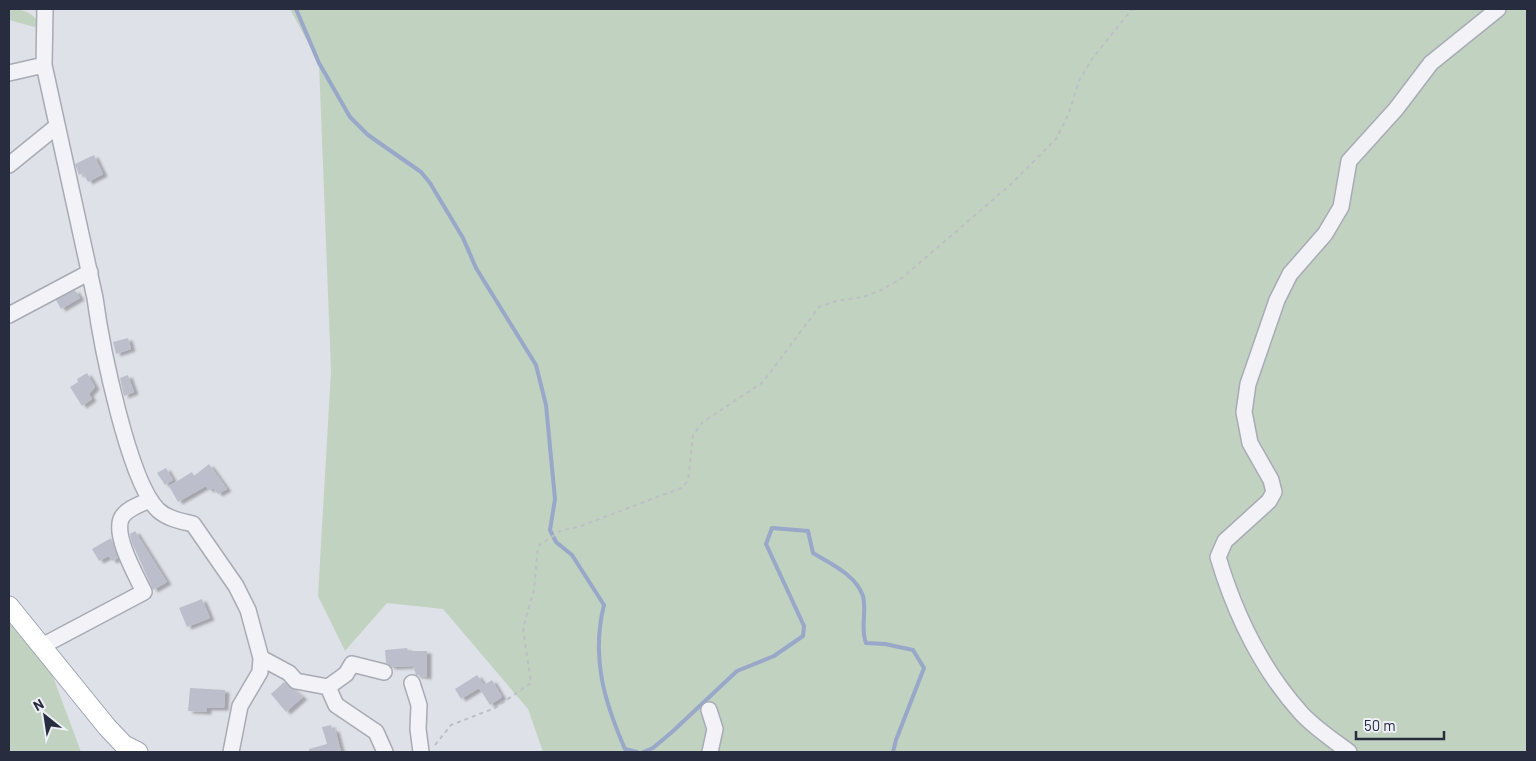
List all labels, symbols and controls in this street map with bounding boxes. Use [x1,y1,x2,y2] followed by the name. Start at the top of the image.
[20,691,70,741] north arrow
[30,695,47,714] text: N
[1356,708,1444,740] scale bar
[1364,716,1396,734] text: 50 m

